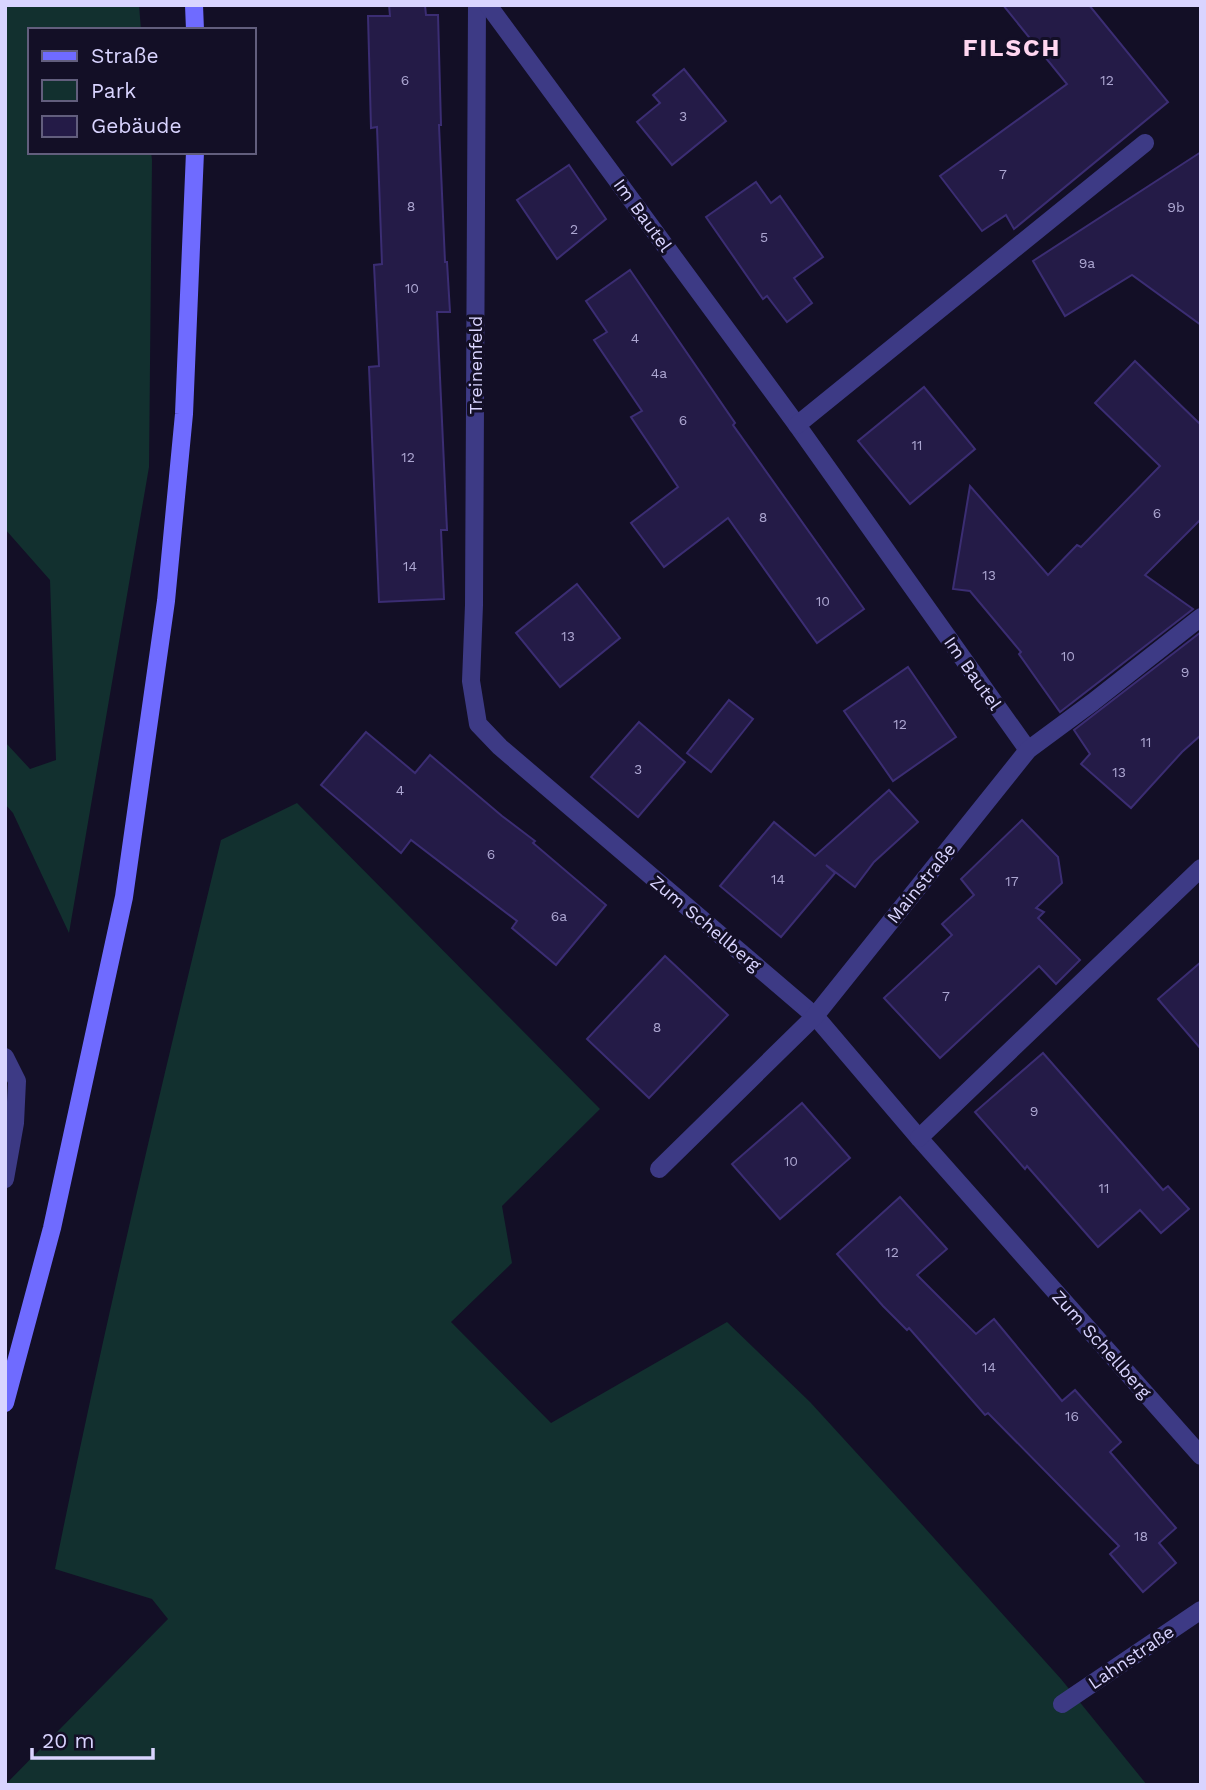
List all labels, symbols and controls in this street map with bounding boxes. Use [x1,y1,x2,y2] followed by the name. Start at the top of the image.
[28,28,256,154] legend
[963,34,1061,62] district label: FILSCH
[91,43,159,68] text: Straße
[401,72,409,88] house number: 6
[1100,72,1114,88] house number: 12
[91,78,136,103] text: Park
[679,108,687,124] house number: 3
[91,113,182,138] text: Gebäude
[999,166,1007,182] house number: 7
[610,174,677,256] street label: Im Bautel
[407,198,415,214] house number: 8
[1167,199,1185,215] house number: 9b
[570,221,578,237] house number: 2
[760,229,768,245] house number: 5
[1079,255,1095,271] house number: 9a
[405,280,419,296] house number: 10
[465,316,486,414] street label: Treinenfeld
[631,330,639,346] house number: 4
[651,365,667,381] house number: 4a
[679,412,687,428] house number: 6
[912,437,922,453] house number: 11
[401,449,415,465] house number: 12
[1153,505,1161,521] house number: 6
[759,509,767,525] house number: 8
[403,558,417,574] house number: 14
[982,567,996,583] house number: 13
[816,593,830,609] house number: 10
[561,628,575,644] house number: 13
[940,632,1006,714] street label: Im Bautel
[1061,648,1075,664] house number: 10
[1181,664,1189,680] house number: 9
[893,716,907,732] house number: 12
[1141,734,1151,750] house number: 11
[634,761,642,777] house number: 3
[1112,764,1126,780] house number: 13
[396,782,404,798] house number: 4
[882,839,960,927] street label: Mainstraße
[487,846,495,862] house number: 6
[647,871,766,976] street label: Zum Schellberg
[771,871,785,887] house number: 14
[1005,873,1019,889] house number: 17
[551,908,567,924] house number: 6a
[942,988,950,1004] house number: 7
[653,1019,661,1035] house number: 8
[1030,1103,1038,1119] house number: 9
[784,1153,798,1169] house number: 10
[1099,1180,1109,1196] house number: 11
[885,1244,899,1260] house number: 12
[1048,1286,1156,1403] street label: Zum Schellberg
[982,1359,996,1375] house number: 14
[1065,1408,1079,1424] house number: 16
[1134,1528,1148,1544] house number: 18
[1084,1621,1178,1693] street label: Lahnstraße
[32,1716,152,1760] scale bar
[42,1728,94,1753] text: 20 m

